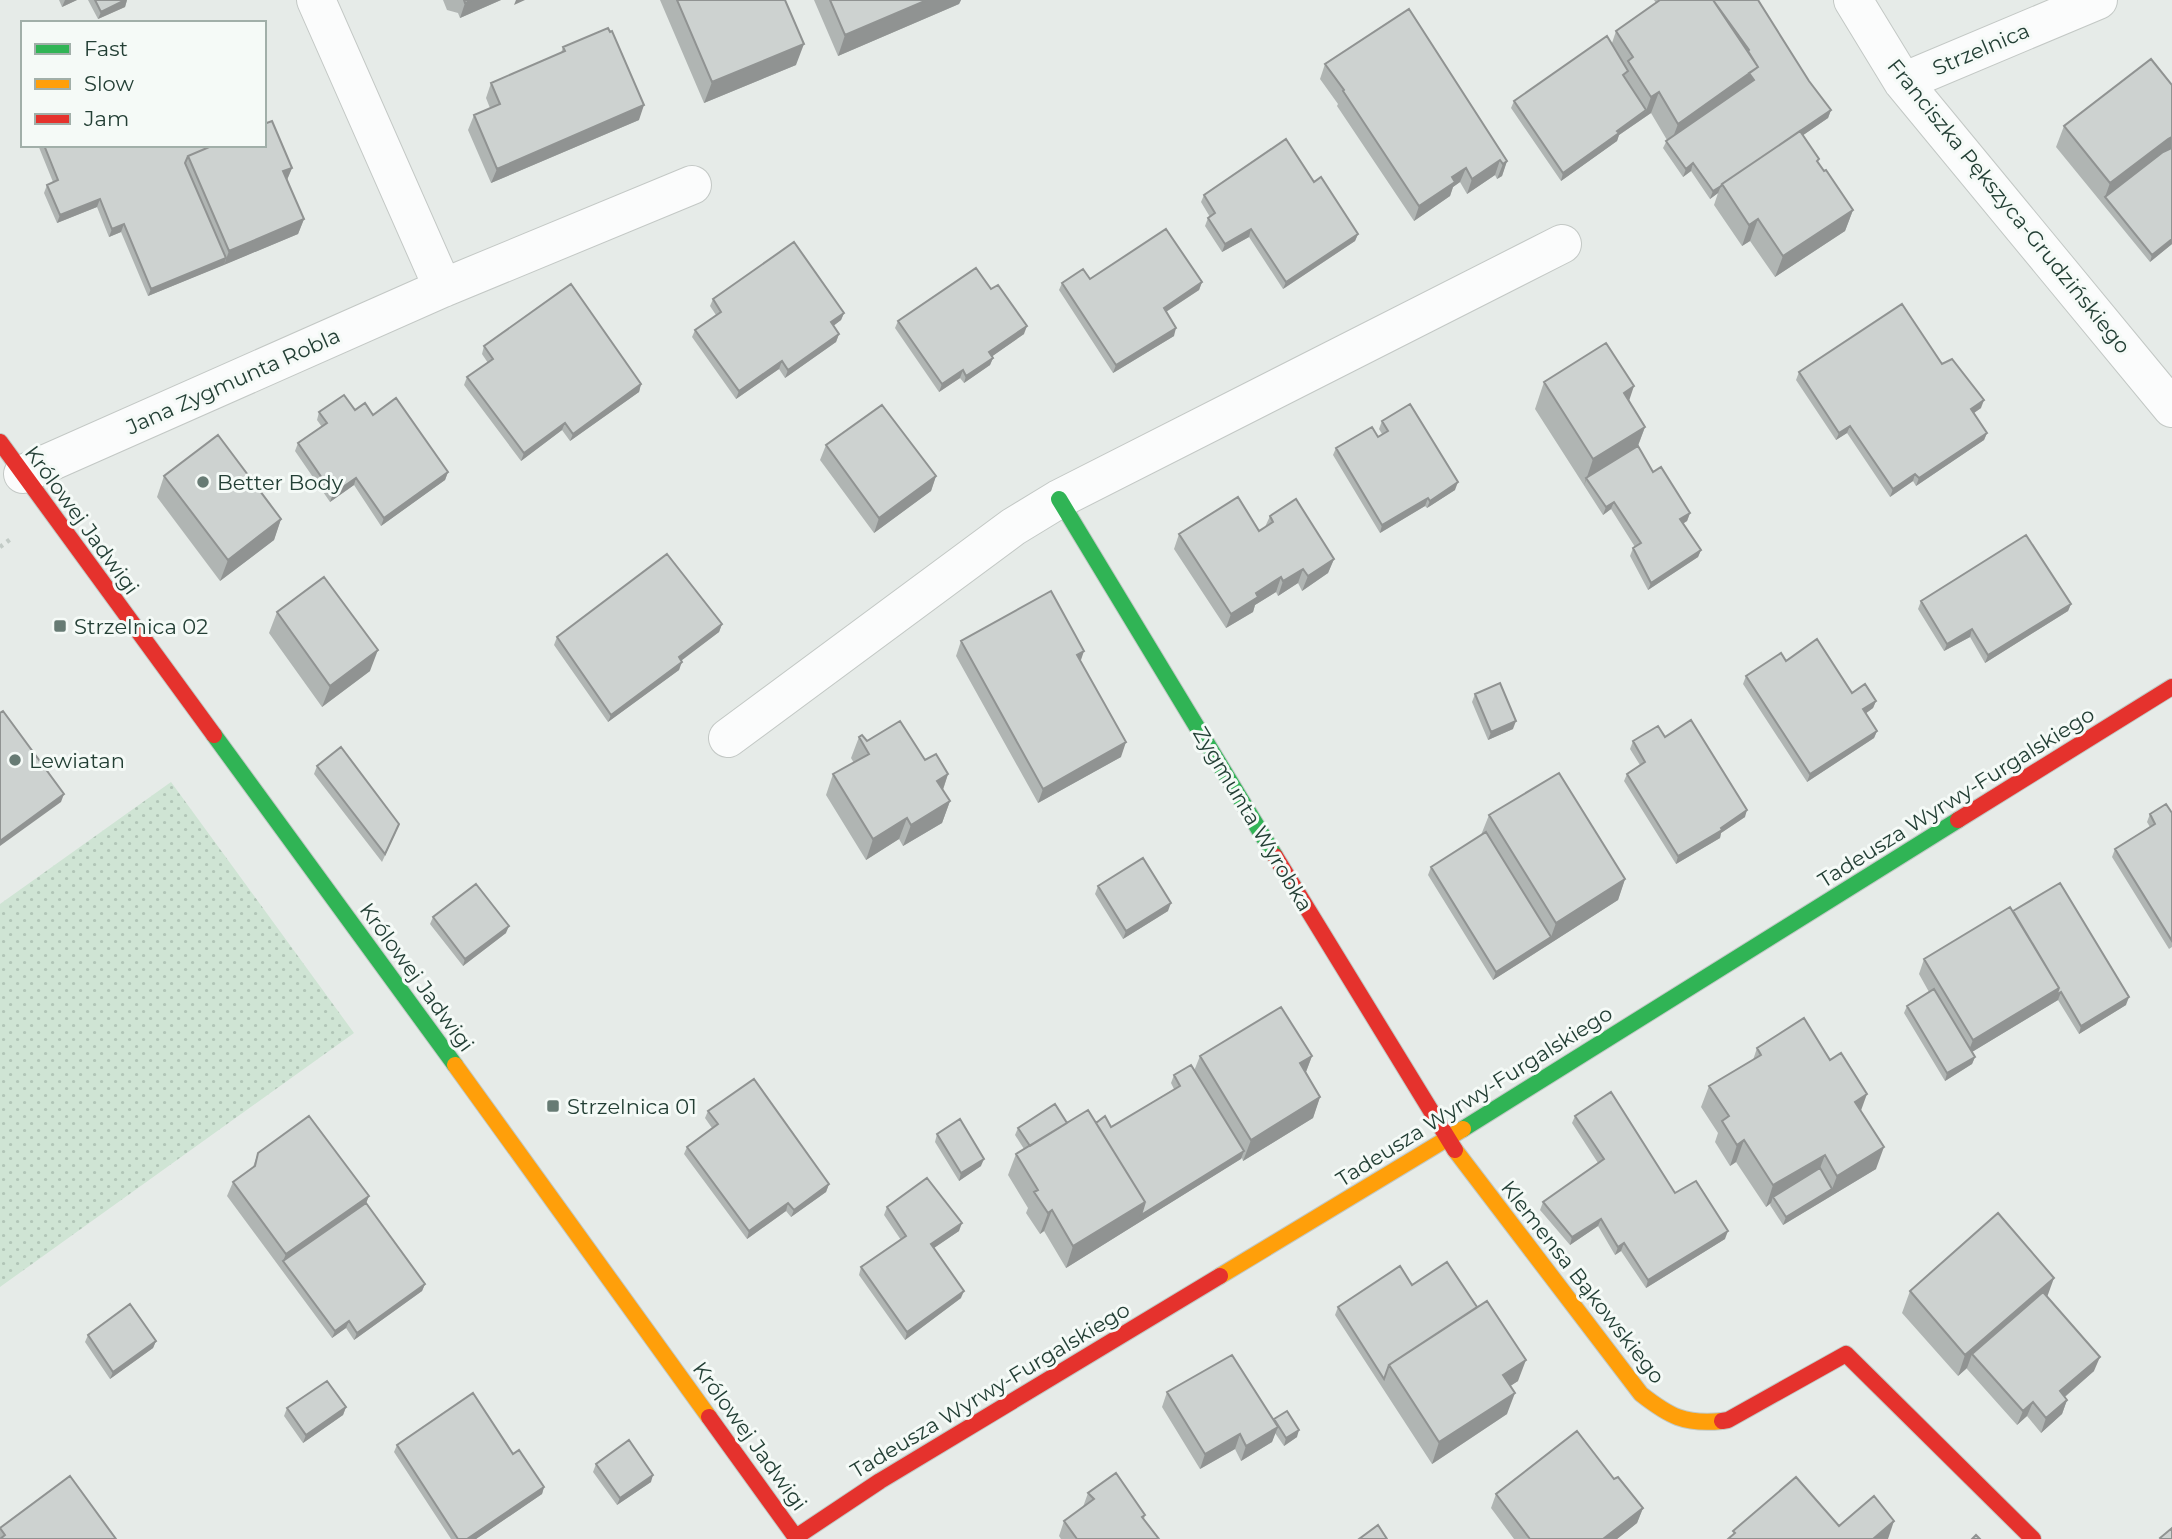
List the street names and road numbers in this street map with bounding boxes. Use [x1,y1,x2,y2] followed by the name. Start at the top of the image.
[1929,17,2033,81] street label: Strzelnica
[1882,54,2136,358] street label: Franciszka Pększyca-Grudzińskiego
[121,323,344,440] street label: Jana Zygmunta Robla
[20,441,144,599] street label: Królowej Jadwigi
[1813,701,2099,893] street label: Tadeusza Wyrwy-Furgalskiego
[1188,722,1318,916] street label: Zygmunta Wyrobka
[355,898,479,1056] street label: Królowej Jadwigi
[1331,1000,1617,1192] street label: Tadeusza Wyrwy-Furgalskiego
[1496,1175,1670,1389] street label: Klemensa Bąkowskiego
[846,1297,1134,1483] street label: Tadeusza Wyrwy-Furgalskiego
[688,1357,812,1515] street label: Królowej Jadwigi

